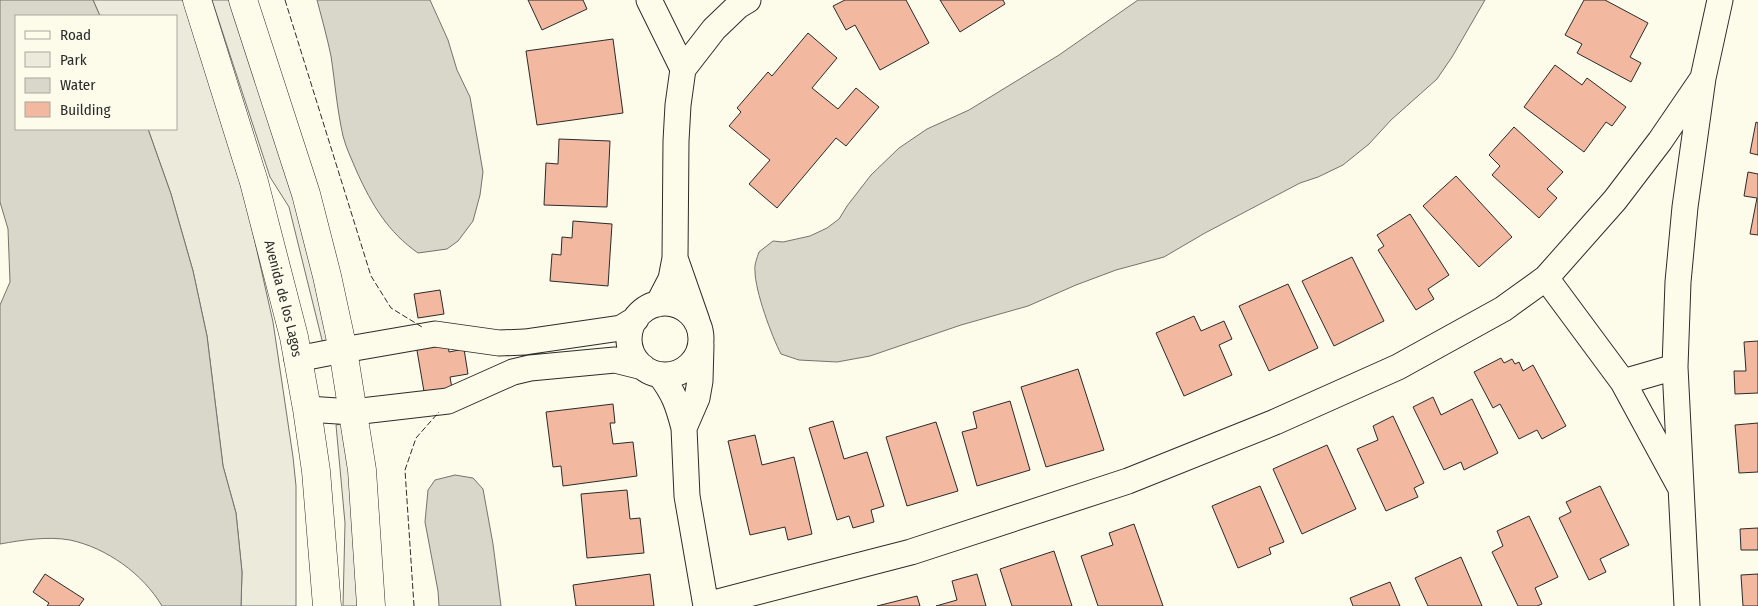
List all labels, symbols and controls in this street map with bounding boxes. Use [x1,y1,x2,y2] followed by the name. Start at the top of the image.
[15,15,178,130] legend
[60,26,91,44] text: Road
[60,51,87,69] text: Park
[60,76,96,94] text: Water
[60,101,111,119] text: Building
[261,238,306,358] street label: Avenida de los Lagos

